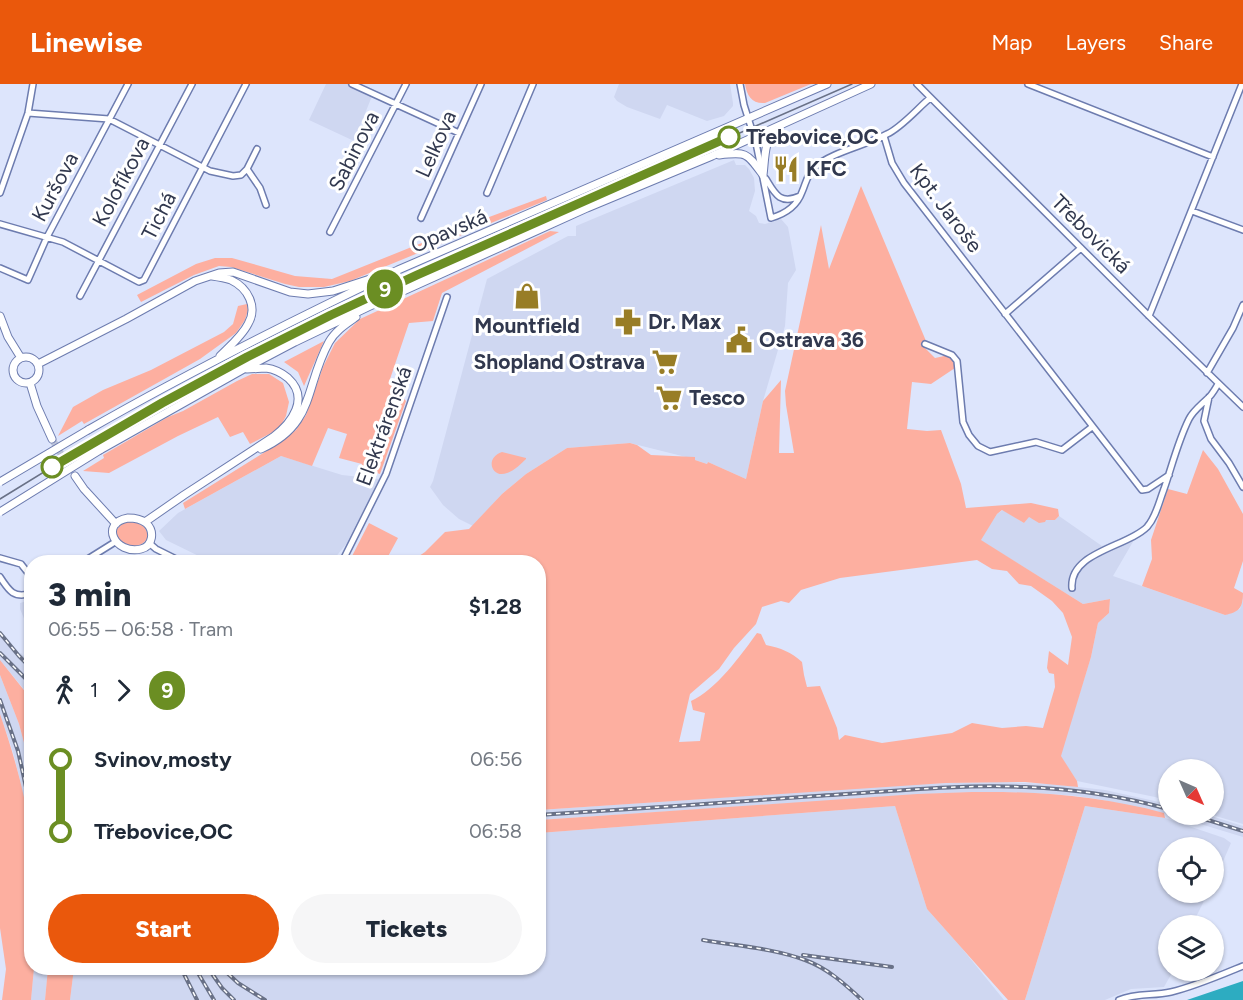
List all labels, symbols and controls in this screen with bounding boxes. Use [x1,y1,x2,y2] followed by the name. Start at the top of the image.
[30,25,142,59] text: Linewise
[992,30,1032,55] text: Map
[1065,30,1126,55] text: Layers
[1159,30,1213,55] text: Share
[323,107,384,195] street label: Sabinova
[410,107,461,181] street label: Lelkova
[746,124,879,149] place label: Třebovice,OC
[718,126,740,148] marker: Třebovice,OC
[87,133,154,231] street label: Kolofíkova
[26,148,83,226] street label: Kuršova
[771,154,801,184] restaurant icon: KFC
[806,156,847,181] place label: KFC
[905,158,988,257] street label: Kpt. Jaroše
[136,188,181,244] street label: Tichá
[1047,189,1136,278] street label: Třebovická
[407,203,491,258] street label: Opavská
[366,270,404,308] line badge: 9
[379,277,391,302] text: 9
[512,281,542,311] shop icon: Mountfield
[613,307,643,337] pharmacy icon: Dr. Max
[648,309,722,334] place label: Dr. Max
[474,313,580,338] place label: Mountfield
[724,325,754,355] public building icon: Ostrava 36
[759,327,864,352] place label: Ostrava 36
[650,347,680,377] supermarket icon: Shopland Ostrava
[474,349,645,374] place label: Shopland Ostrava
[350,363,417,489] street label: Elektrárenská
[654,383,684,413] supermarket icon: Tesco
[689,385,745,410] place label: Tesco
[41,456,63,478] unlabelled marker
[48,575,131,614] text: 3 min
[469,593,522,620] text: $1.28
[48,617,233,641] text: 06:55 – 06:58 · Tram
[48,674,81,707] icon: walk
[107,674,140,707] icon: forward
[90,678,98,702] text: 1
[161,678,173,703] text: 9
[94,746,232,773] text: Svinov,mosty
[470,747,522,771] text: 06:56
[1158,759,1224,825] north arrow
[1158,759,1224,981] map controls
[94,818,233,845] text: Třebovice,OC
[469,819,522,843] text: 06:58
[1158,837,1224,903] button: locate
[48,894,279,963] button: Start
[291,894,522,963] button: Tickets
[1158,915,1224,981] button: layers

